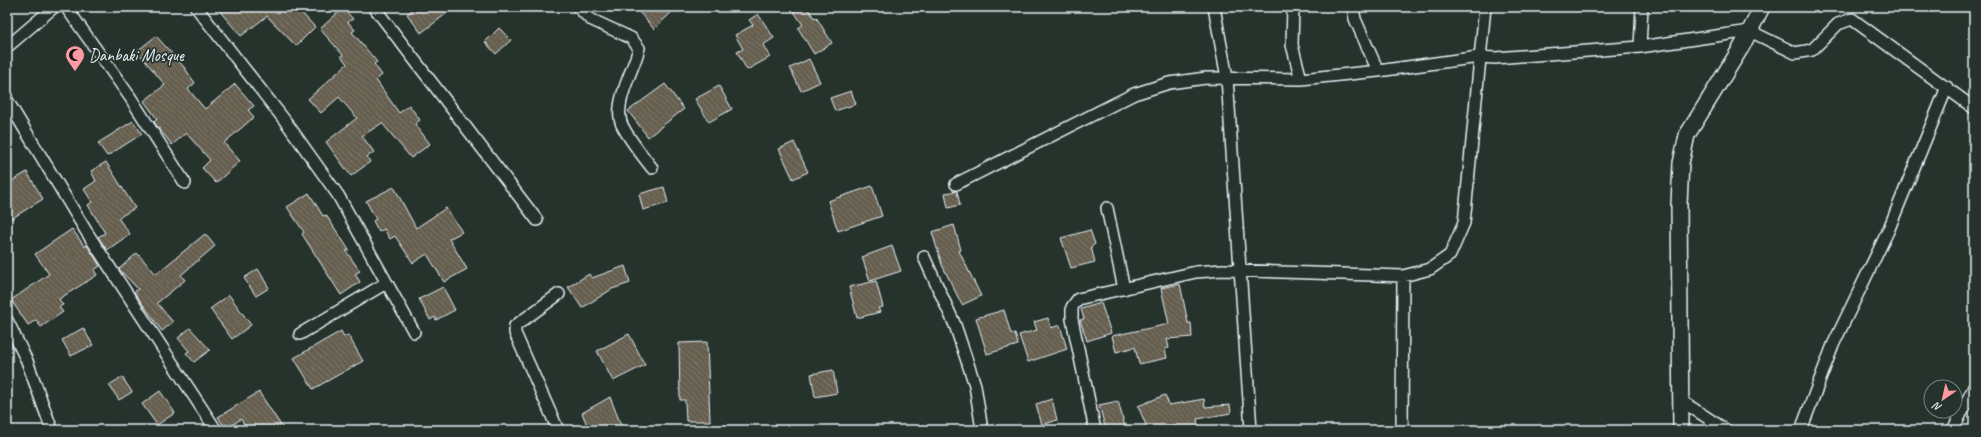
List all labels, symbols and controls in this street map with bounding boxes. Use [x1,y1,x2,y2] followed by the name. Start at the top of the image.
[64,44,86,72] mosque icon: Danbaki Mosque
[89,45,185,66] place label: Danbaki Mosque
[1923,379,1963,419] north arrow
[1929,398,1944,415] text: N

